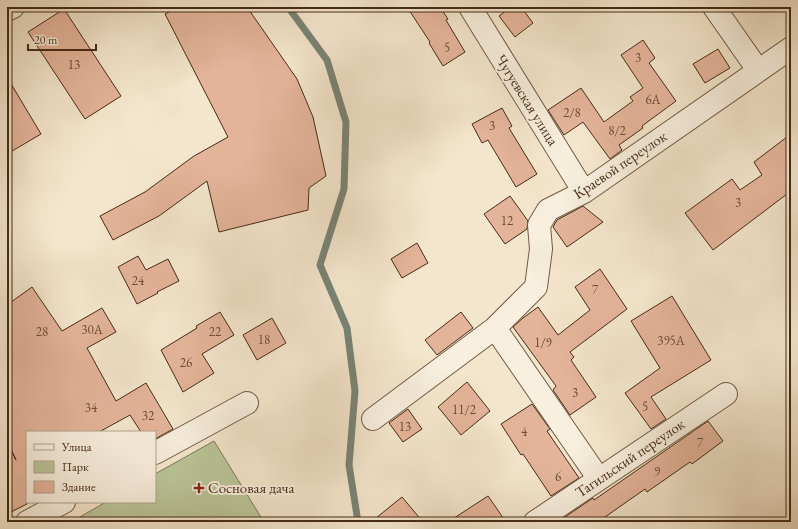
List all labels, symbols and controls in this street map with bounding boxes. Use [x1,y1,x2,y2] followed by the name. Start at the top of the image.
[28,26,96,52] scale bar
[34,32,58,48] text: 20 m
[444,39,450,56] house number: 5
[635,49,641,66] house number: 3
[492,51,563,149] street label: Чугуевская улица
[68,56,80,73] house number: 13
[645,91,662,108] house number: 6А
[563,104,581,121] house number: 2/8
[489,117,495,134] house number: 3
[608,122,627,139] house number: 8/2
[569,126,670,203] street label: Краевой переулок
[735,194,741,211] house number: 3
[501,212,514,229] house number: 12
[132,272,145,289] house number: 24
[592,281,599,298] house number: 7
[81,321,104,338] house number: 30А
[36,323,48,340] house number: 28
[209,323,222,340] house number: 22
[258,331,270,348] house number: 18
[657,332,686,349] house number: 395А
[534,334,553,351] house number: 1/9
[180,354,192,371] house number: 26
[572,384,578,401] house number: 3
[642,398,648,415] house number: 5
[85,399,98,416] house number: 34
[452,401,477,418] house number: 11/2
[142,407,155,424] house number: 32
[571,414,688,501] street label: Тагильский переулок
[399,418,411,435] house number: 13
[521,423,528,440] house number: 4
[26,431,156,503] legend
[697,434,704,451] house number: 7
[61,439,92,455] text: Улица
[62,459,89,475] text: Парк
[654,463,661,480] house number: 9
[555,468,561,485] house number: 6
[208,478,294,497] place label: Сосновая дача
[62,479,96,495] text: Здание
[193,482,205,494] marker: Сосновая дача

